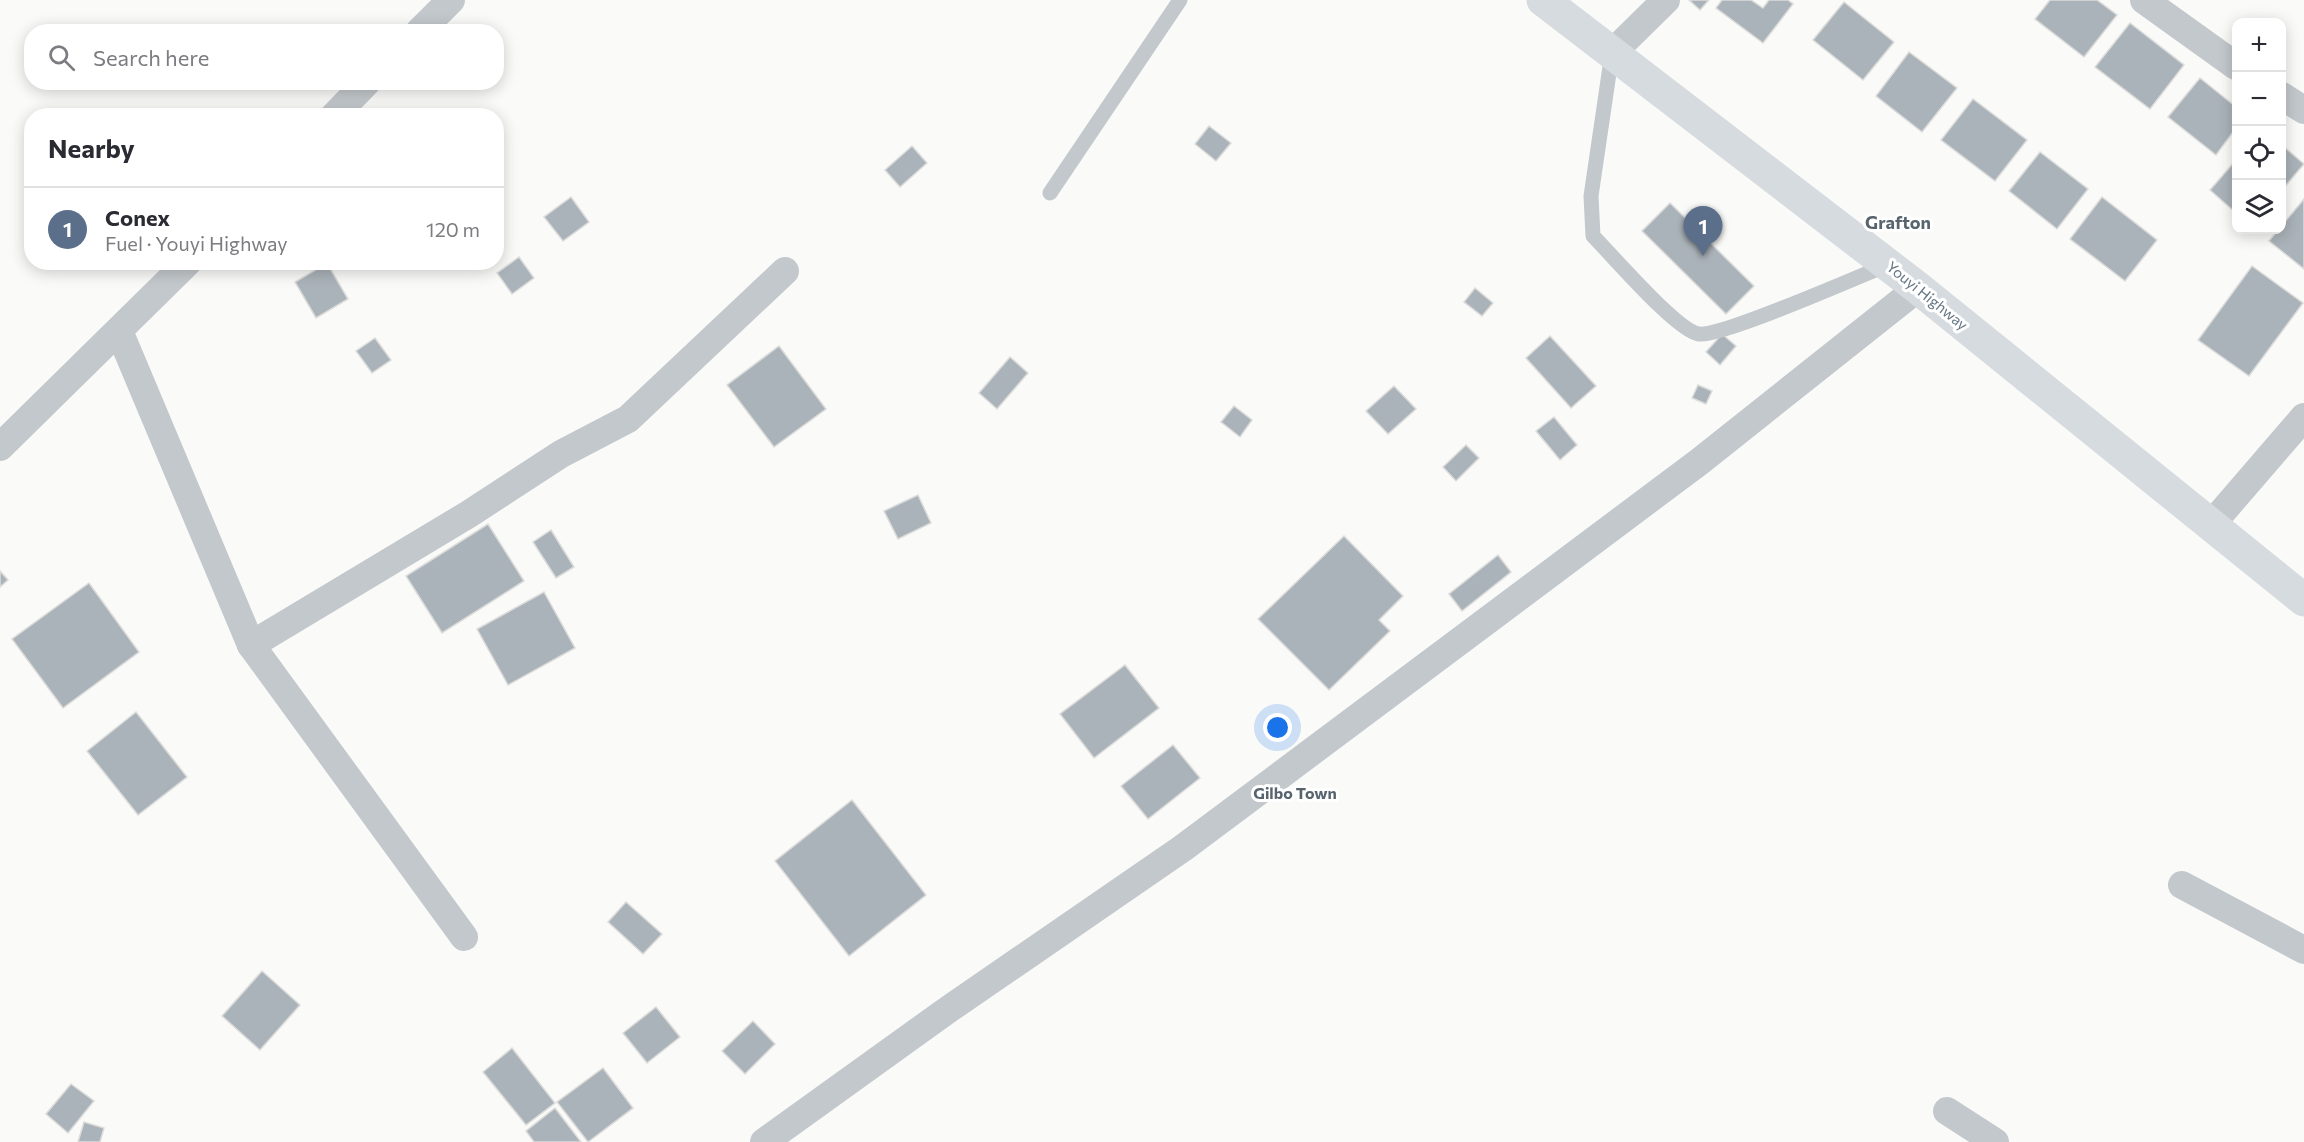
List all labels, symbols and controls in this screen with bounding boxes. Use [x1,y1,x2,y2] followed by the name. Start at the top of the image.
[2232,18,2286,234] map controls
[2232,18,2286,72] button: +
[24,24,504,90] search box
[45,41,78,74] icon: search
[93,44,209,71] text: Search here
[2232,72,2286,126] button: −
[2232,126,2286,180] button: locate
[48,132,135,163] text: Nearby
[2232,180,2286,234] button: layers
[105,204,170,231] text: Conex
[1684,206,1722,256] pin: 1
[1865,211,1931,233] district label: Grafton
[63,217,72,241] text: 1
[426,217,480,241] text: 120 m
[105,231,288,255] text: Fuel · Youyi Highway
[1883,257,1972,334] street label: Youyi Highway
[1263,713,1292,742] your location
[1253,783,1337,802] district label: Gilbo Town

